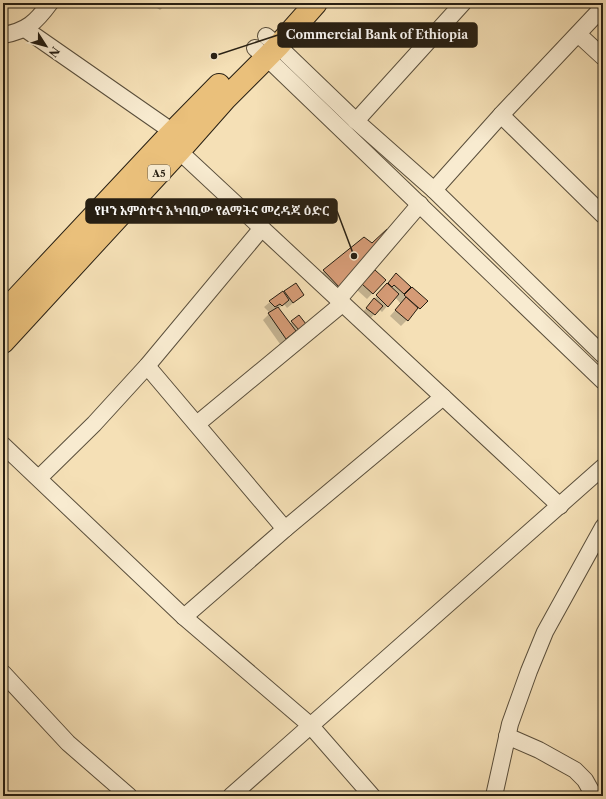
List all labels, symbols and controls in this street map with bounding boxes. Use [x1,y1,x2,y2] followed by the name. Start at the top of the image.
[278,23,477,47] callout: Commercial Bank of Ethiopia
[26,26,66,66] north arrow
[286,27,469,42] text: Commercial Bank of Ethiopia
[45,44,63,60] text: N
[148,165,170,181] road number: A5
[86,199,337,223] callout: የዞን አምስተና አካባቢው የልማትና መረዳጃ ዕድር
[94,203,330,218] text: የዞን አምስተና አካባቢው የልማትና መረዳጃ ዕድር

